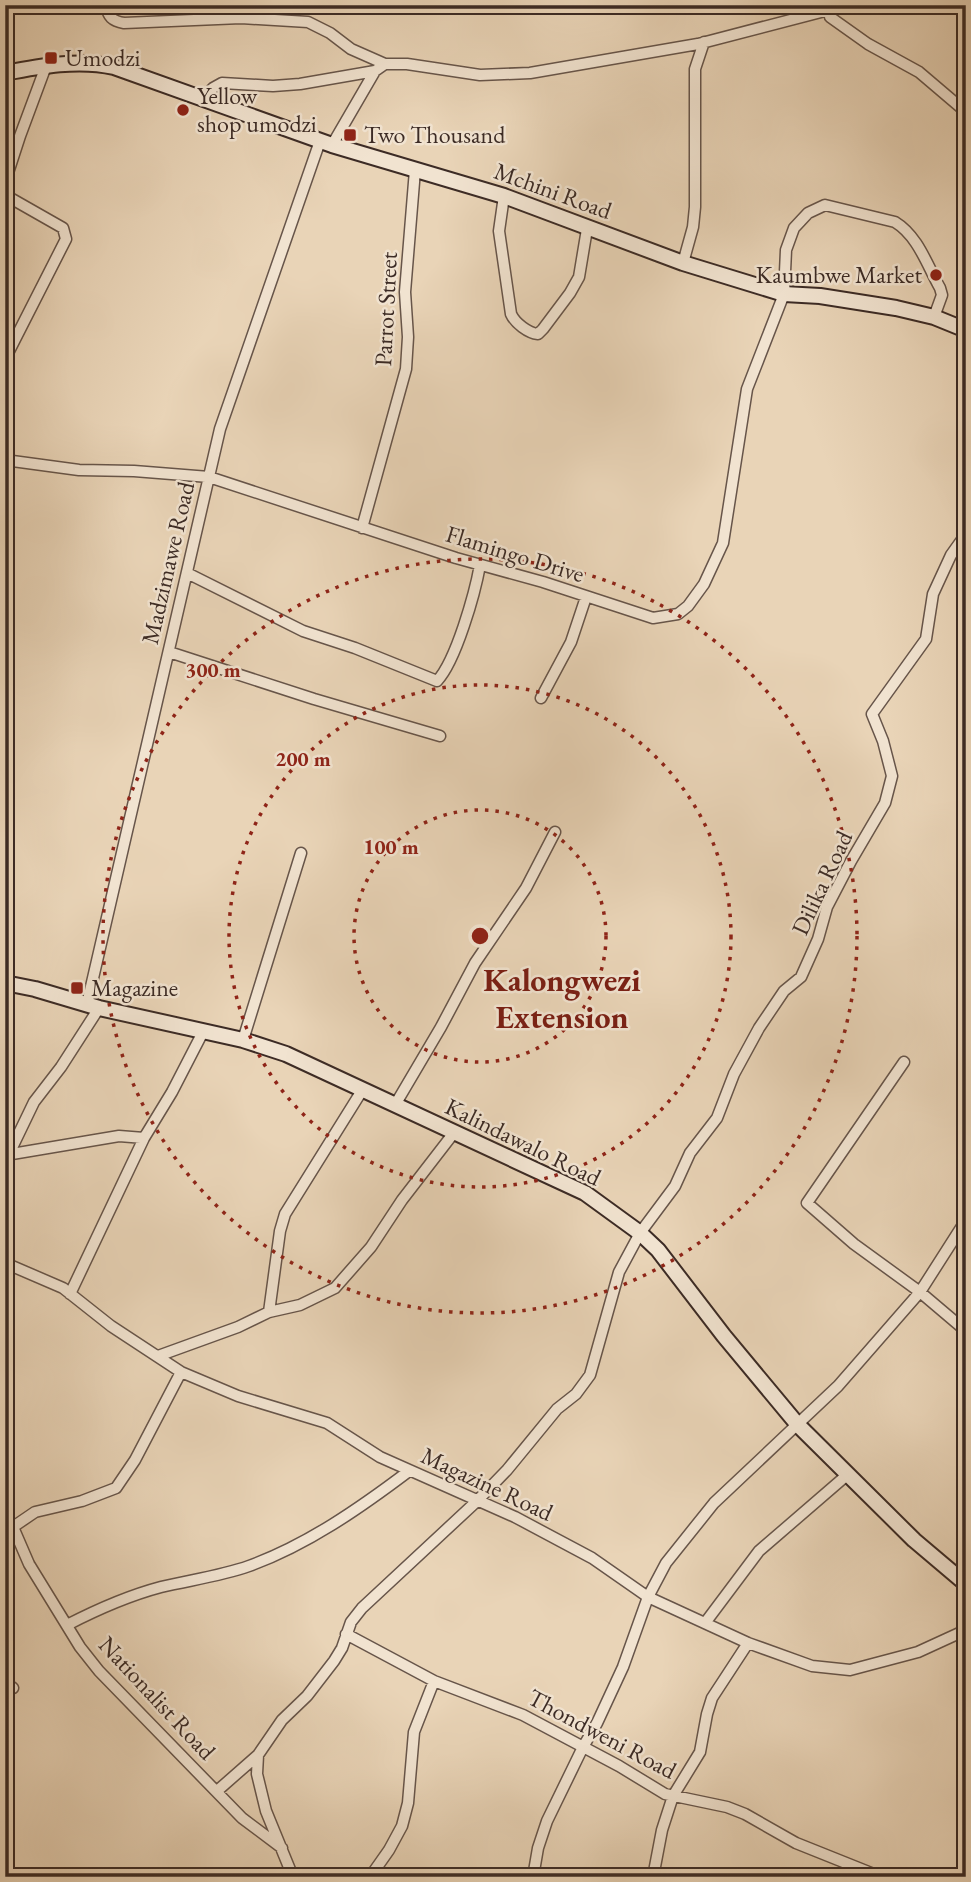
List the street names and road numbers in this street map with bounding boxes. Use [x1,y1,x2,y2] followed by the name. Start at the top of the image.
[490,155,617,226] street label: Mchini Road
[367,250,404,367] street label: Parrot Street
[134,478,201,647] street label: Madzimawe Road
[442,518,588,589] street label: Flamingo Drive
[784,825,860,940] street label: Dilika Road
[440,1090,607,1193] street label: Kalindawalo Road
[416,1439,559,1528] street label: Magazine Road
[92,1629,223,1767] street label: Nationalist Road
[523,1681,683,1786] street label: Thondweni Road

